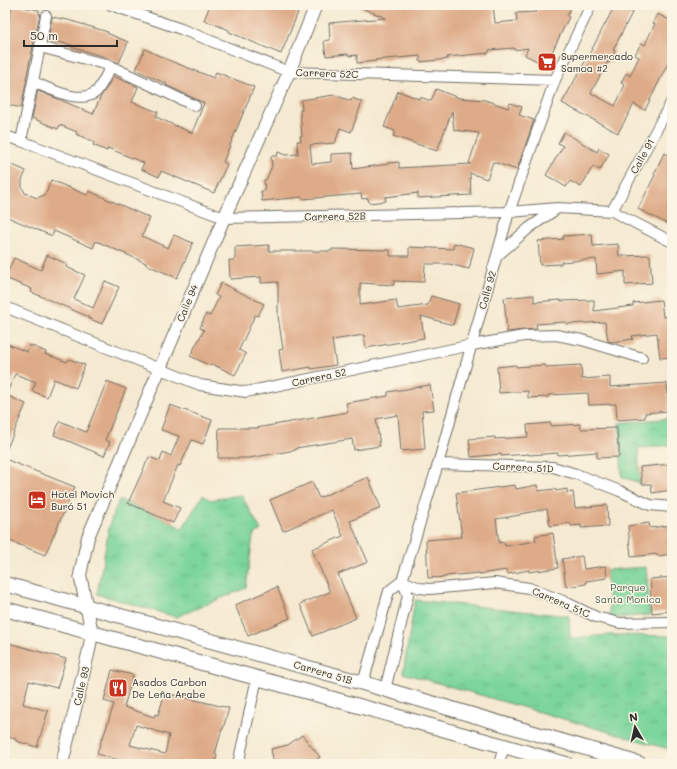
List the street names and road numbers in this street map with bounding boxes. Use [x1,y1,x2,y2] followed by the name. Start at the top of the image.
[295,65,359,81] street label: Carrera 52C
[627,136,657,176] street label: Calle 91
[304,208,366,224] street label: Carrera 52B
[475,269,499,311] street label: Calle 92
[173,282,201,324] street label: Calle 94
[290,364,348,390] street label: Carrera 52
[492,458,554,476] street label: Carrera 51D
[530,584,592,620] street label: Carrera 51C
[292,657,354,687] street label: Carrera 51B
[70,665,92,707] street label: Calle 93

